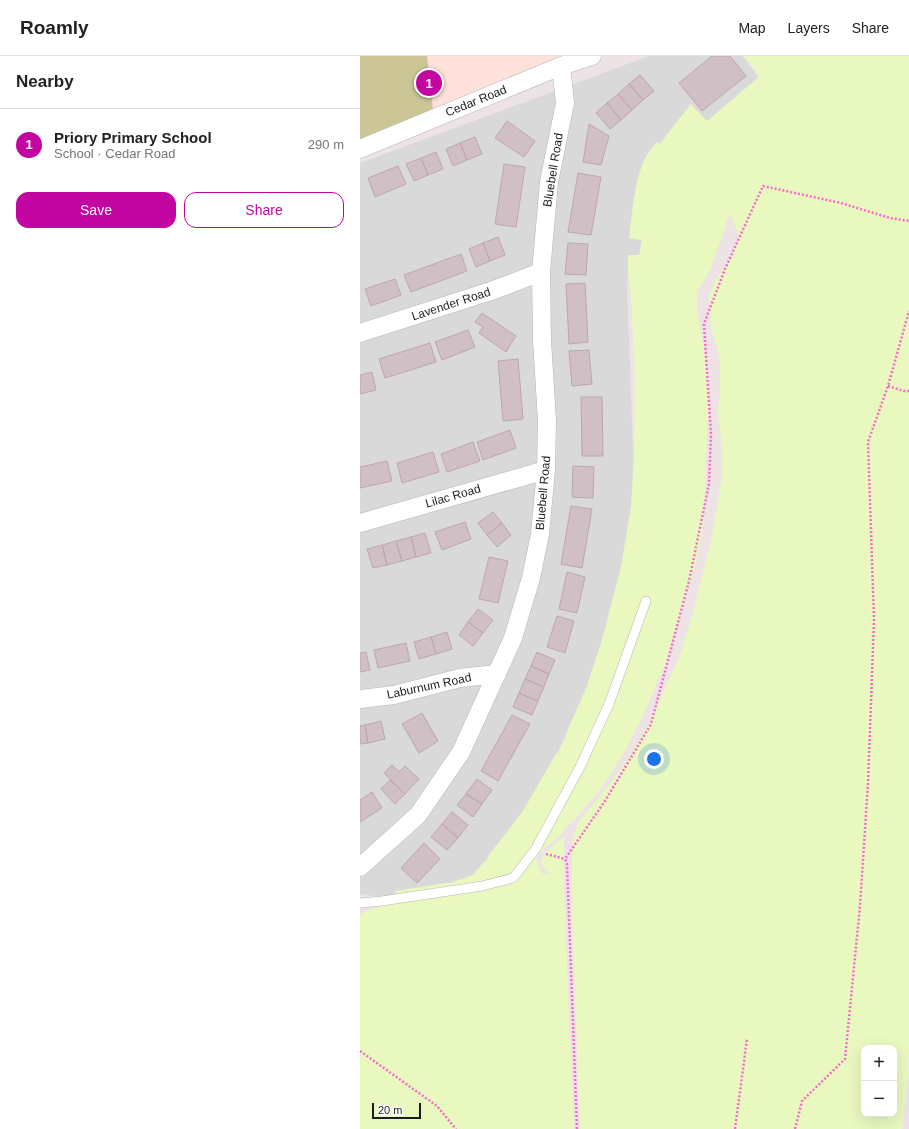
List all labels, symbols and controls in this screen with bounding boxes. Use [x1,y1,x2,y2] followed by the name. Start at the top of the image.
[20,17,89,38] text: Roamly
[738,20,766,36] text: Map
[788,20,830,36] text: Layers
[852,20,889,36] text: Share
[416,68,442,98] pin: 1
[16,72,74,91] text: Nearby
[443,82,509,120] street label: Cedar Road
[54,129,212,146] text: Priory Primary School
[540,132,566,208] street label: Bluebell Road
[25,137,33,152] text: 1
[308,137,344,152] text: 290 m
[54,146,175,161] text: School · Cedar Road
[16,192,176,228] button: Save
[184,192,344,228] button: Share
[410,285,492,323] street label: Lavender Road
[533,455,553,531] street label: Bluebell Road
[424,481,482,511] street label: Lilac Road
[385,670,473,702] street label: Laburnum Road
[644,749,664,769] your location
[861,1045,897,1117] map controls
[861,1045,897,1081] button: +
[861,1081,897,1117] button: −
[372,1101,421,1120] scale bar
[378,1104,402,1116] text: 20 m

